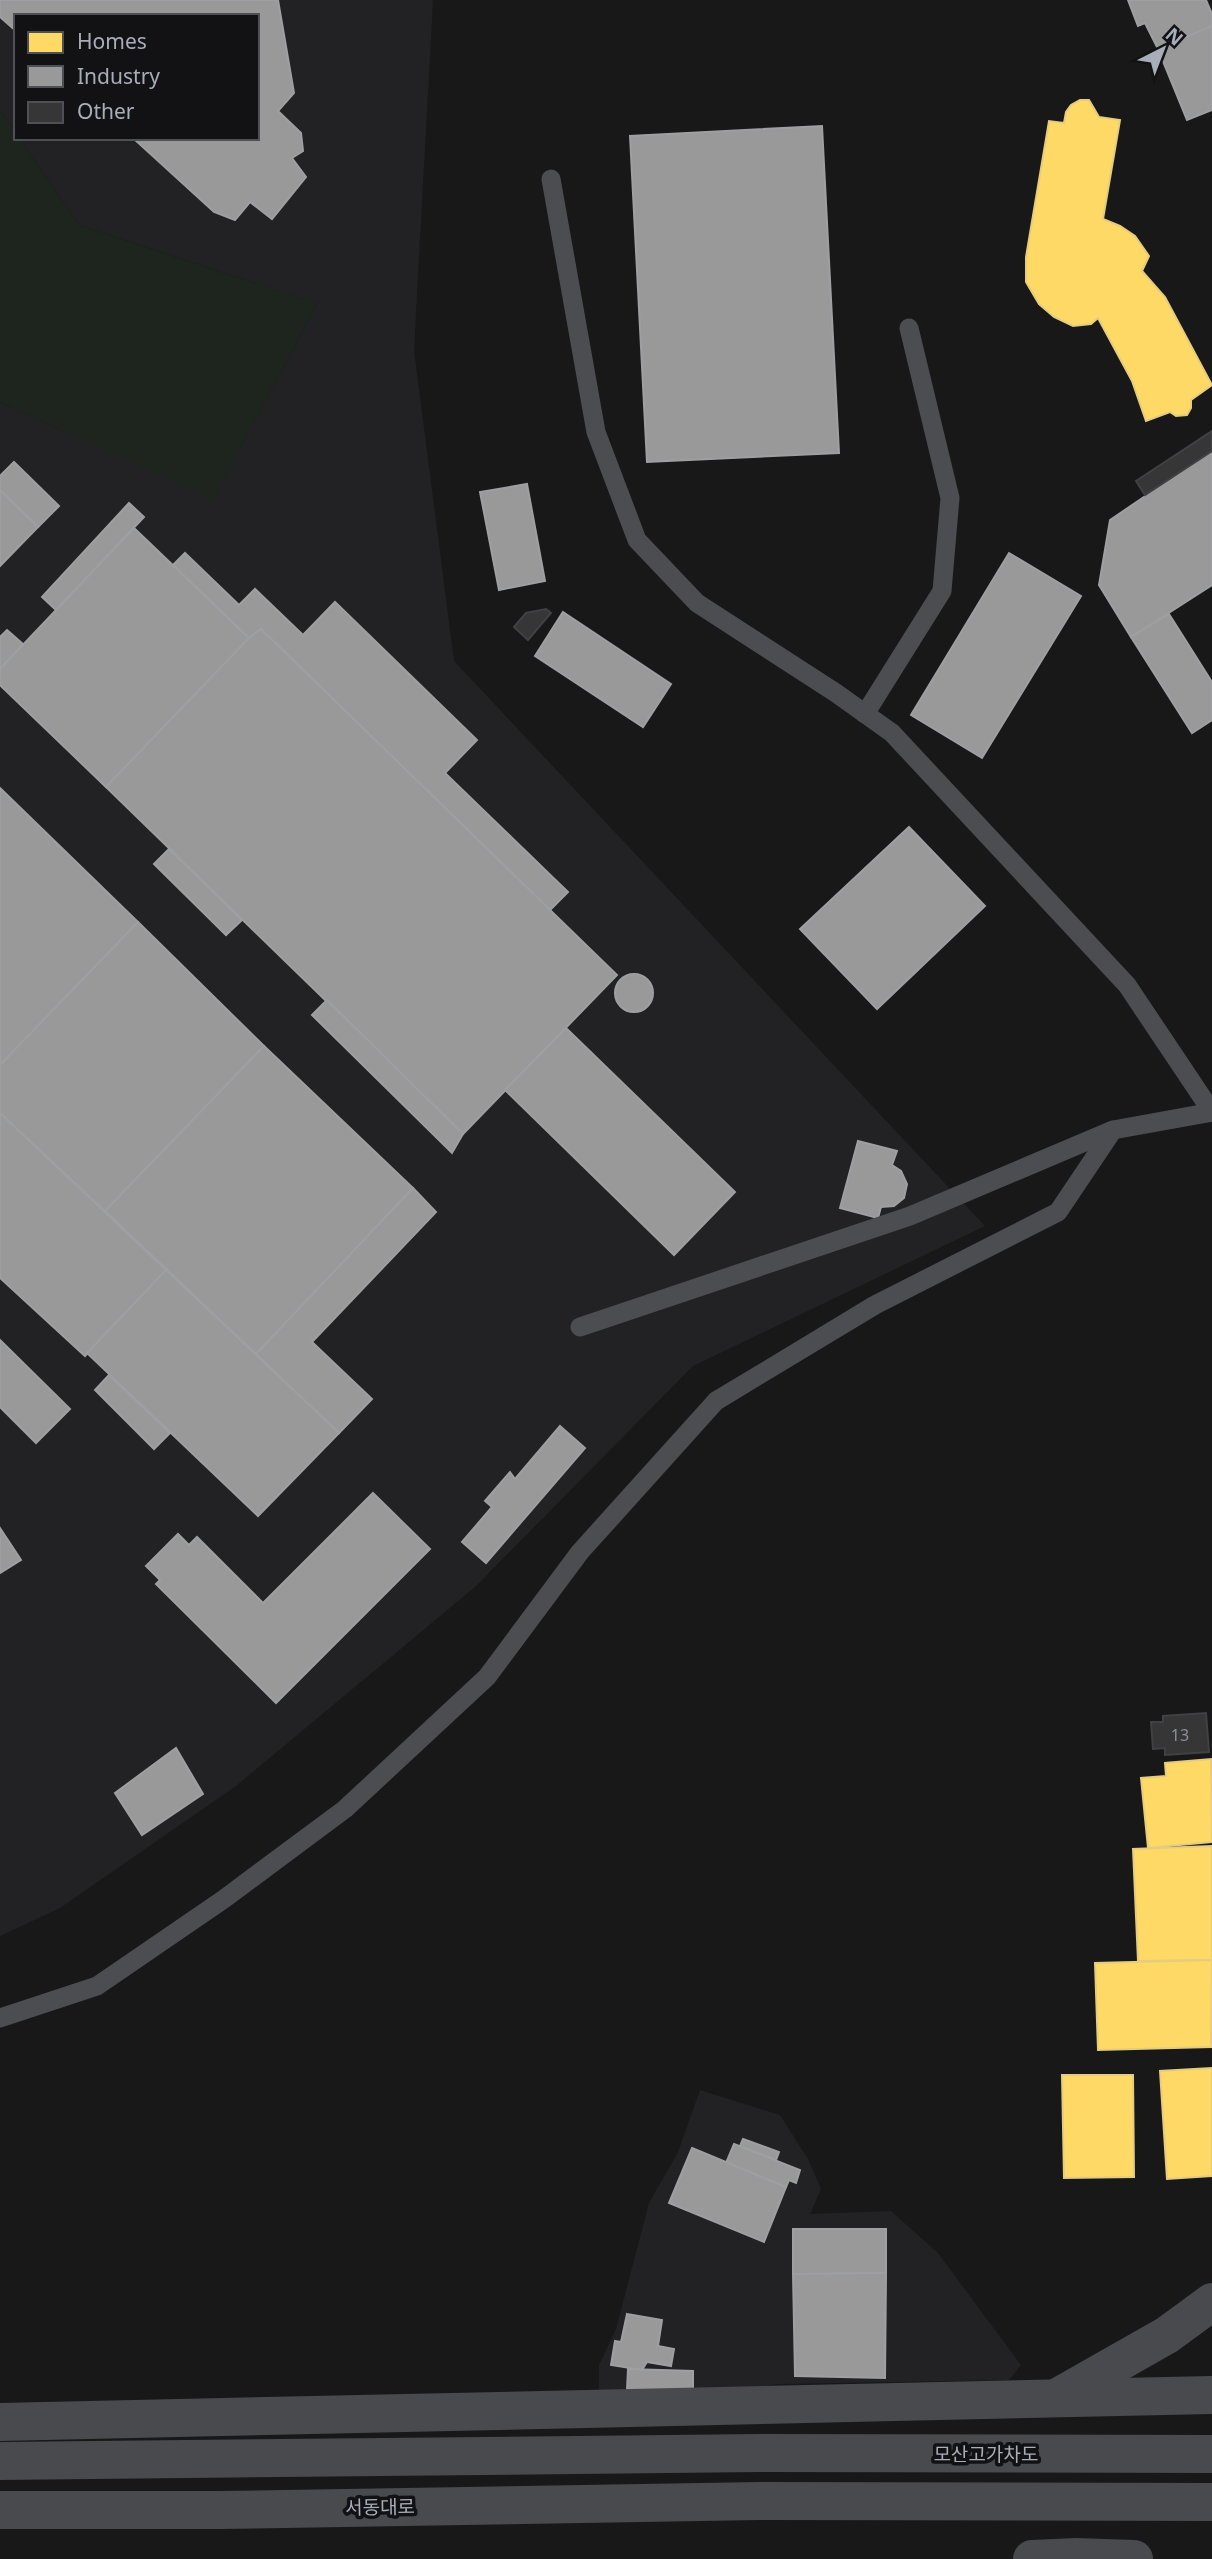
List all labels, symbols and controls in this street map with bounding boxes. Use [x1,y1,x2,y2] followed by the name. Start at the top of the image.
[14,14,259,140] legend
[1128,14,1198,84] north arrow
[1160,22,1189,51] text: N
[77,27,147,55] text: Homes
[77,62,160,90] text: Industry
[77,97,135,125] text: Other
[1171,1724,1189,1746] house number: 13
[934,2441,1038,2467] street label: 모산고가차도
[345,2493,415,2521] street label: 서동대로

